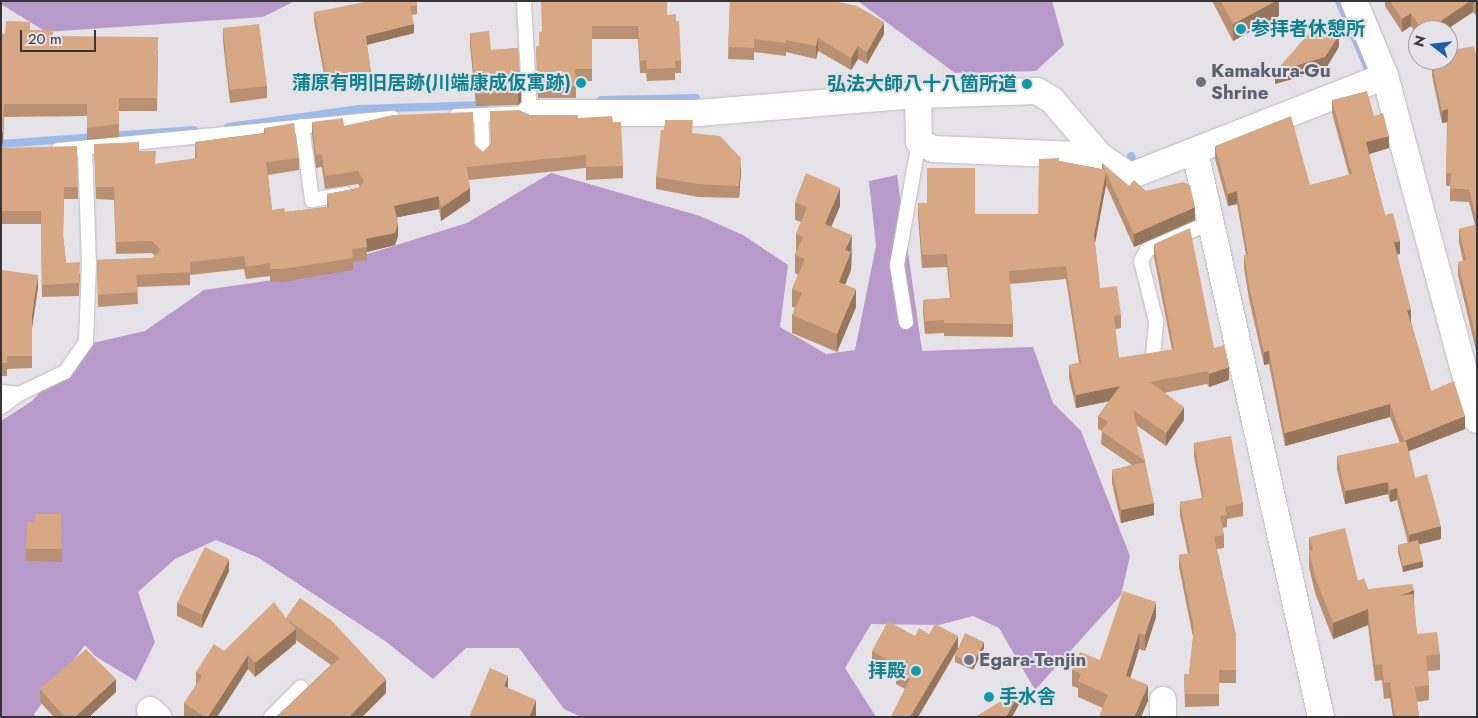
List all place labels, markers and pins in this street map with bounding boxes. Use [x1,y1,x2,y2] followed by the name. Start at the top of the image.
[1251,18,1365,40] place label: 参拝者休憩所
[1235,23,1247,35] marker: 参拝者休憩所
[1211,60,1331,104] place label: Kamakura-Gu Shrine
[292,72,571,94] place label: 蒲原有明旧居跡(川端康成仮寓跡)
[827,73,1017,95] place label: 弘法大師八十八箇所道
[1195,76,1207,88] marker: Kamakura-Gu Shrine
[575,77,587,89] marker: 蒲原有明旧居跡(川端康成仮寓跡)
[1021,78,1033,90] marker: 弘法大師八十八箇所道
[979,649,1086,671] place label: Egara-Tenjin
[963,654,975,666] marker: Egara-Tenjin
[868,660,906,682] place label: 拝殿
[910,665,922,677] marker: 拝殿
[999,686,1056,708] place label: 手水舎
[983,691,995,703] marker: 手水舎

